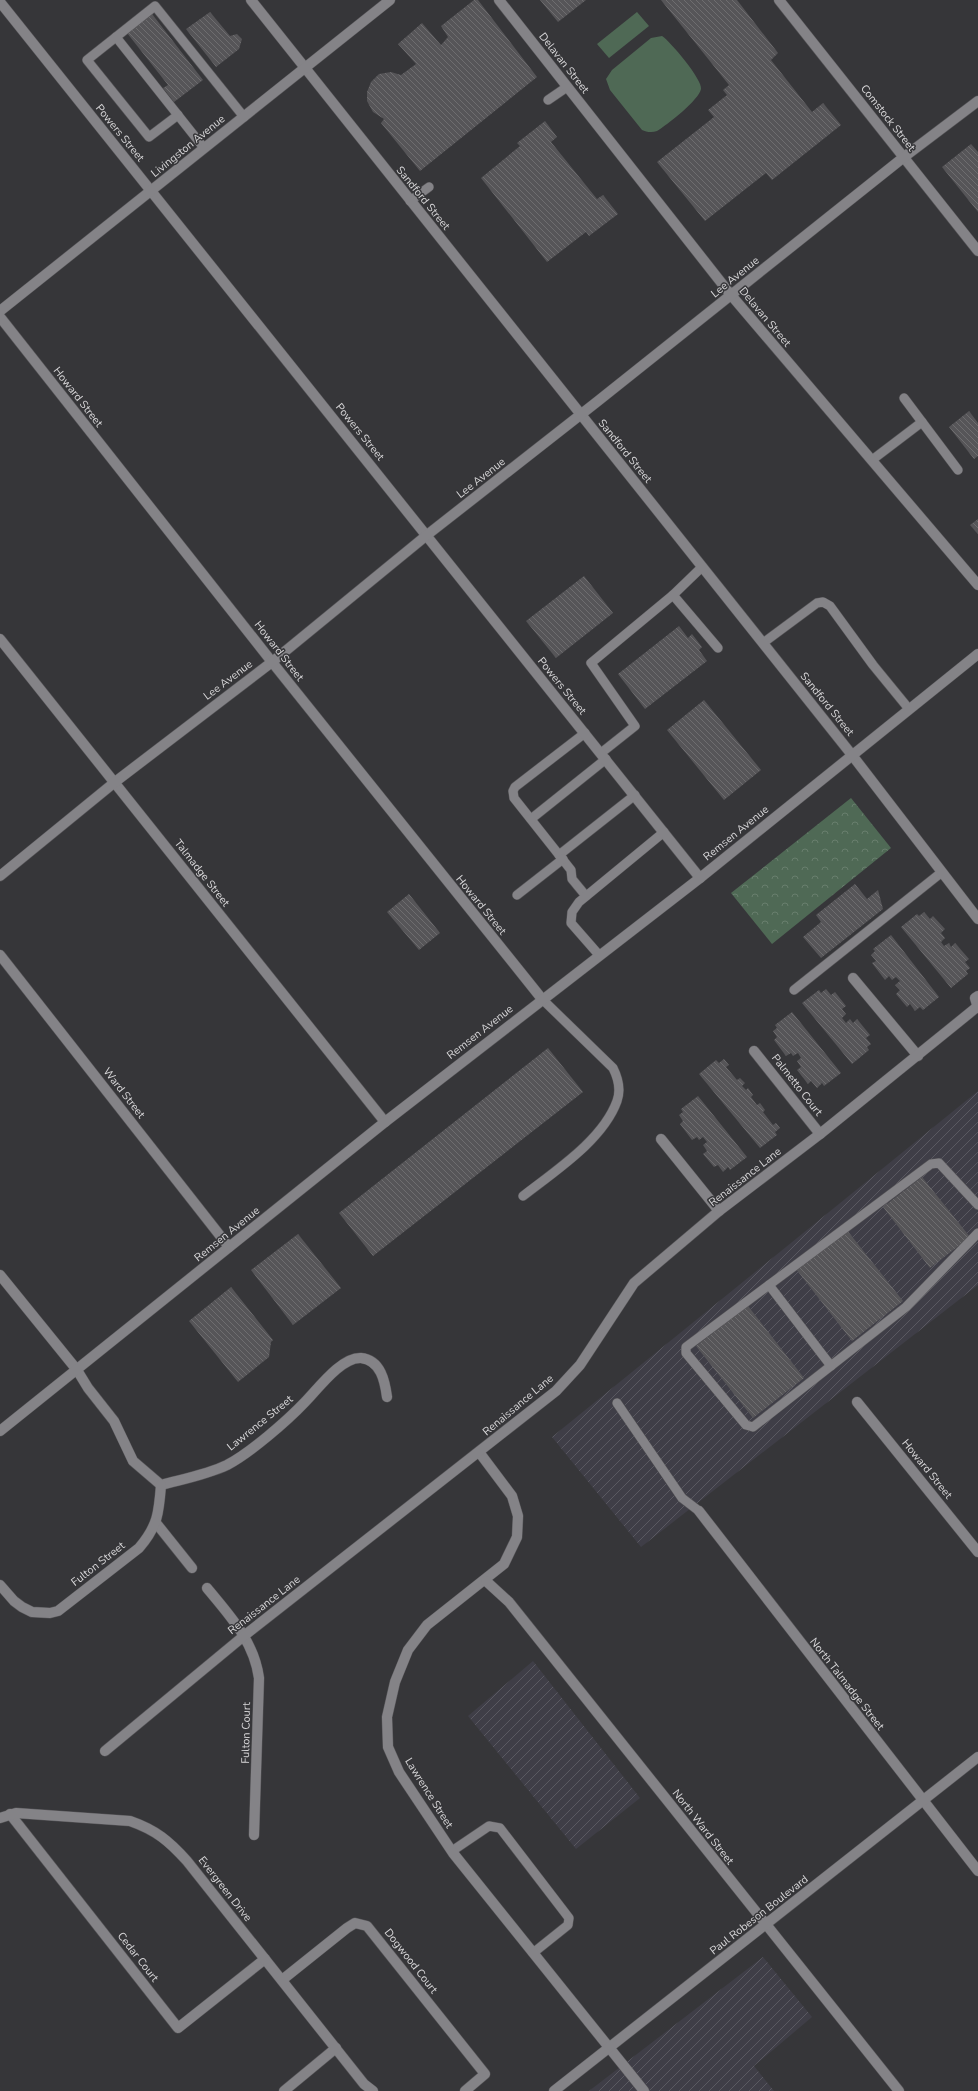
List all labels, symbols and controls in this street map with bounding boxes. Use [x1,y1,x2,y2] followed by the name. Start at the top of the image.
[535,29,593,97] street label: Delavan Street
[857,81,919,155] street label: Comstock Street
[92,101,148,165] street label: Powers Street
[148,111,228,180] street label: Livingston Avenue
[393,163,453,233] street label: Sandford Street
[708,253,762,301] street label: Lee Avenue
[736,284,794,350] street label: Delavan Street
[50,364,106,430] street label: Howard Street
[332,400,388,464] street label: Powers Street
[595,416,655,486] street label: Sandford Street
[454,454,509,502] street label: Lee Avenue
[251,618,307,684] street label: Howard Street
[534,654,590,718] street label: Powers Street
[200,657,256,703] street label: Lee Avenue
[797,669,857,739] street label: Sandford Street
[700,802,772,864] street label: Remsen Avenue
[171,836,233,910] street label: Talmadge Street
[452,872,510,938] street label: Howard Street
[444,1001,516,1063] street label: Remsen Avenue
[768,1051,826,1119] street label: Palmetto Court
[99,1065,149,1122] street label: Ward Street
[706,1144,784,1210] street label: Renaissance Lane
[191,1203,263,1265] street label: Remsen Avenue
[479,1371,557,1439] street label: Renaissance Lane
[224,1392,296,1454] street label: Lawrence Street
[898,1436,956,1502] street label: Howard Street
[68,1538,128,1590] street label: Fulton Street
[225,1572,303,1638] street label: Renaissance Lane
[806,1635,888,1733] street label: North Talmadge Street
[238,1702,254,1764] street label: Fulton Court
[401,1755,457,1831] street label: Lawrence Street
[669,1786,737,1868] street label: North Ward Street
[195,1853,255,1925] street label: Evergreen Drive
[707,1872,811,1958] street label: Paul Robeson Boulevard
[381,1925,441,1997] street label: Dogwood Court
[114,1929,162,1985] street label: Cedar Court

